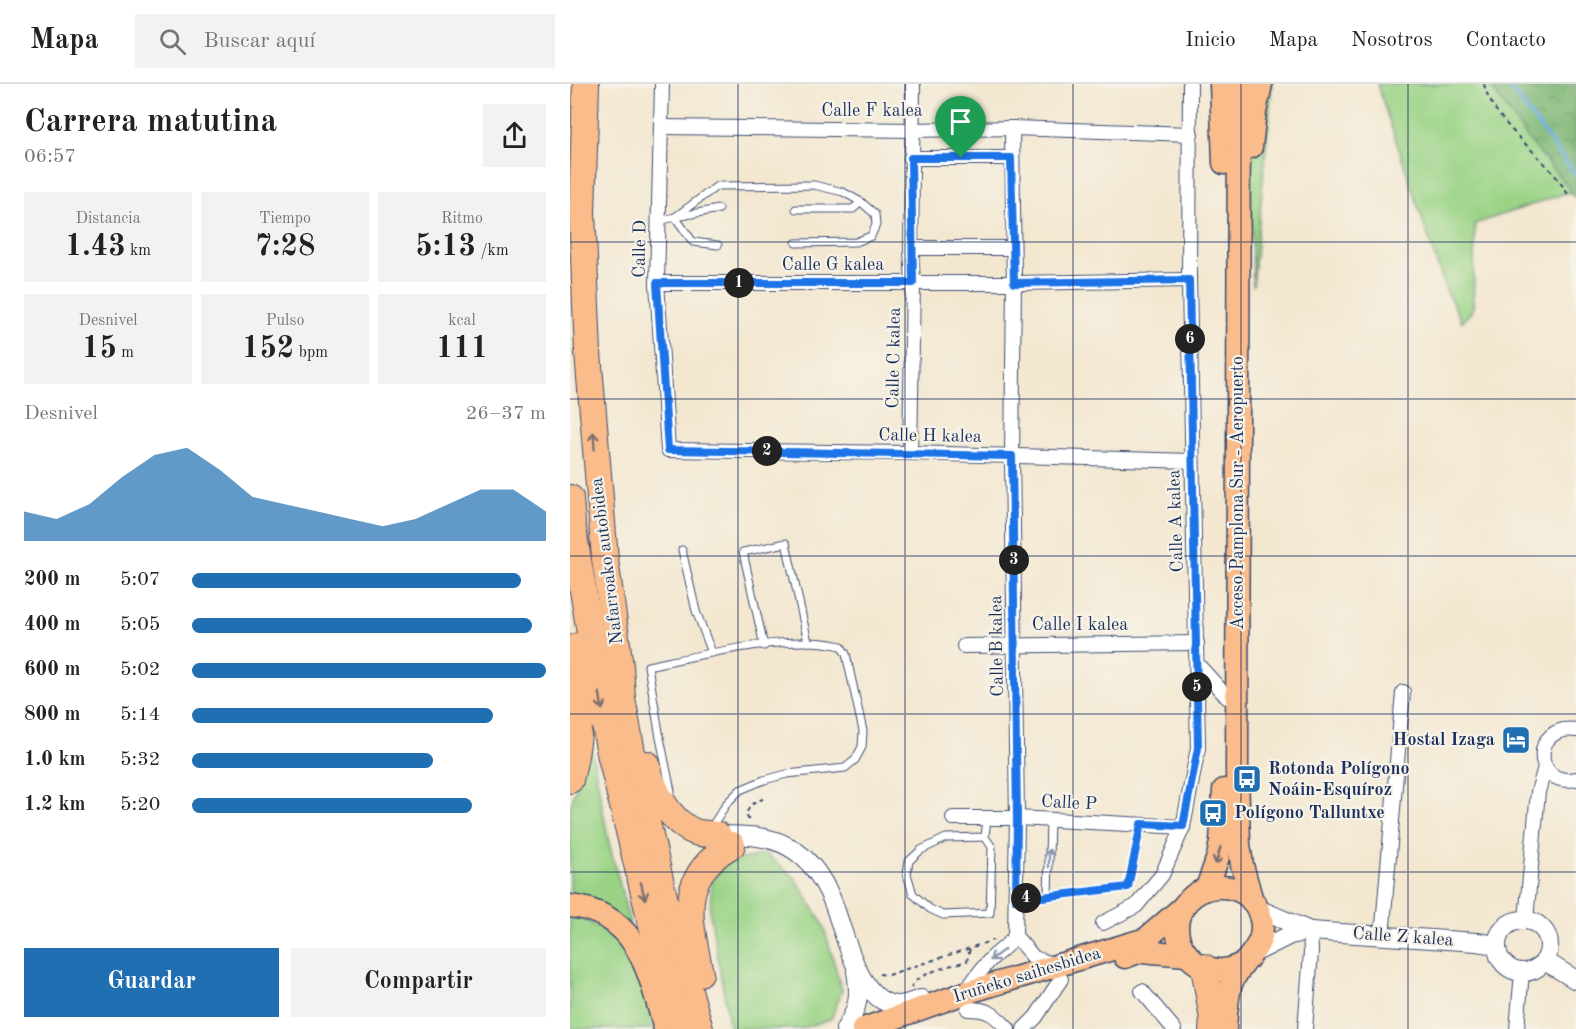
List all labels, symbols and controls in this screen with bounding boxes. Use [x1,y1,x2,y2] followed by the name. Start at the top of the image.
[135,14,555,68] search box
[156,25,189,58] icon: search
[30,27,99,55] text: Mapa
[204,30,315,52] text: Buscar aquí
[1185,30,1236,51] text: Inicio
[1269,30,1318,51] text: Mapa
[1351,30,1433,51] text: Nosotros
[1466,30,1546,51] text: Contacto
[935,96,986,158] pin
[821,102,923,120] street label: Calle F kalea
[483,104,546,167] button: share
[944,105,977,138] icon: arrive
[24,106,277,139] text: Carrera matutina
[24,147,76,167] text: 06:57
[75,211,141,227] text: Distancia
[259,211,311,227] text: Tiempo
[441,211,483,227] text: Ritmo
[630,220,650,278] street label: Calle D
[65,232,126,262] text: 1.43
[255,232,315,262] text: 7:28
[415,232,476,262] text: 5:13
[126,243,151,259] text: km
[476,243,509,259] text: /km
[782,256,884,274] street label: Calle G kalea
[724,268,754,298] pin: 1
[734,275,744,291] text: 1
[884,307,904,409] street label: Calle C kalea
[78,313,138,329] text: Desnivel
[266,313,304,329] text: Pulso
[448,313,476,329] text: kcal
[1175,324,1205,354] pin: 6
[1185,331,1195,347] text: 6
[82,334,117,364] text: 15
[242,334,294,364] text: 152
[436,334,488,364] text: 111
[117,345,134,361] text: m
[294,345,328,361] text: bpm
[1229,356,1247,630] street label: Acceso Pamplona Sur - Aeropuerto
[24,404,98,424] text: Desnivel
[466,404,546,424] text: 26–37 m
[878,426,982,446] street label: Calle H kalea
[588,432,599,452] one-way arrow
[752,436,782,466] pin: 2
[762,443,772,459] text: 2
[1165,469,1187,573] street label: Calle A kalea
[588,476,626,645] street label: Nafarroako autobidea
[999,545,1029,575] pin: 3
[1009,552,1019,568] text: 3
[24,570,80,590] text: 200 m
[120,570,160,590] text: 5:07
[987,595,1007,697] street label: Calle B kalea
[24,615,80,635] text: 400 m
[120,615,160,635] text: 5:05
[1032,616,1128,634] street label: Calle I kalea
[24,660,80,680] text: 600 m
[120,660,160,680] text: 5:02
[1182,672,1212,702] pin: 5
[1192,679,1202,695] text: 5
[596,691,607,710] one-way arrow
[24,705,80,725] text: 800 m
[120,705,160,725] text: 5:14
[1500,724,1532,756] hotel icon: Hostal Izaga
[1393,731,1495,749] place label: Hostal Izaga
[24,750,86,770] text: 1.0 km
[120,750,160,770] text: 5:32
[1268,760,1409,799] place label: Rotonda Polígono Noáin-Esquíroz
[1231,763,1263,795] bus stop icon: Rotonda Polígono Noáin-Esquíroz
[1040,793,1098,813] street label: Calle P
[24,795,86,815] text: 1.2 km
[120,795,160,815] text: 5:20
[1197,797,1229,829] bus stop icon: Polígono Talluntxe
[1234,804,1385,822] place label: Polígono Talluntxe
[1212,846,1223,865] one-way arrow
[1043,848,1055,868] one-way arrow
[638,881,650,900] one-way arrow
[1011,883,1041,913] pin: 4
[1021,890,1031,906] text: 4
[1352,924,1454,950] street label: Calle Z kalea
[951,944,1103,1006] street label: Iruñeko saihesbidea
[24,948,279,1017] button: Guardar
[291,948,546,1017] button: Compartir
[990,948,1006,961] one-way arrow

